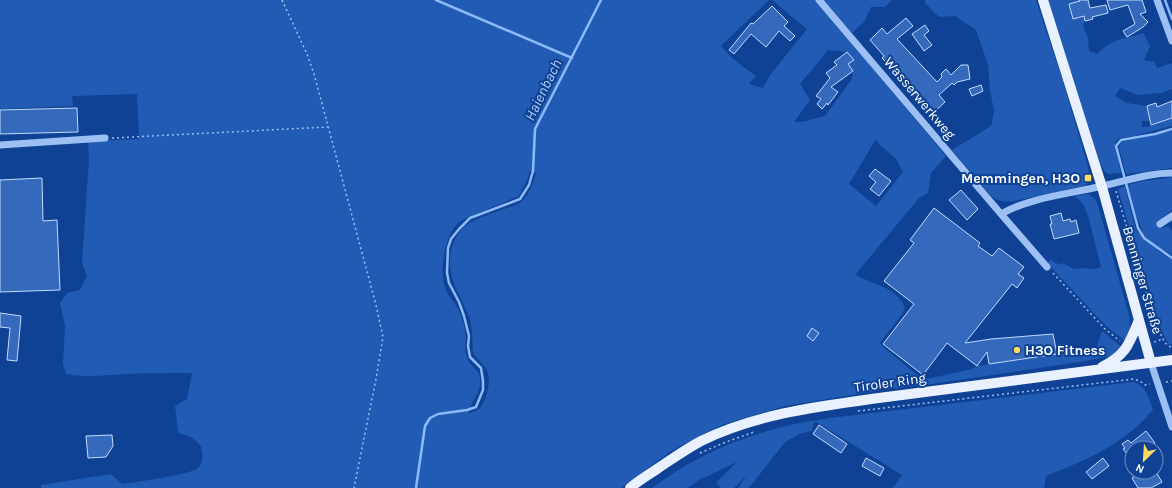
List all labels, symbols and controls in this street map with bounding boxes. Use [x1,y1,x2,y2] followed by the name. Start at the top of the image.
[880,54,959,143] street label: Wasserwerkweg
[520,56,566,124] water label: Haienbach
[961,170,1080,187] place label: Memmingen, H3O
[1083,173,1093,183] marker: Memmingen, H3O
[1119,224,1166,336] street label: Benninger Straße
[1025,342,1105,359] place label: H3O Fitness
[1012,345,1022,355] marker: H3O Fitness
[853,369,927,396] street label: Tiroler Ring
[1124,440,1164,480] north arrow
[1134,461,1146,476] text: N

